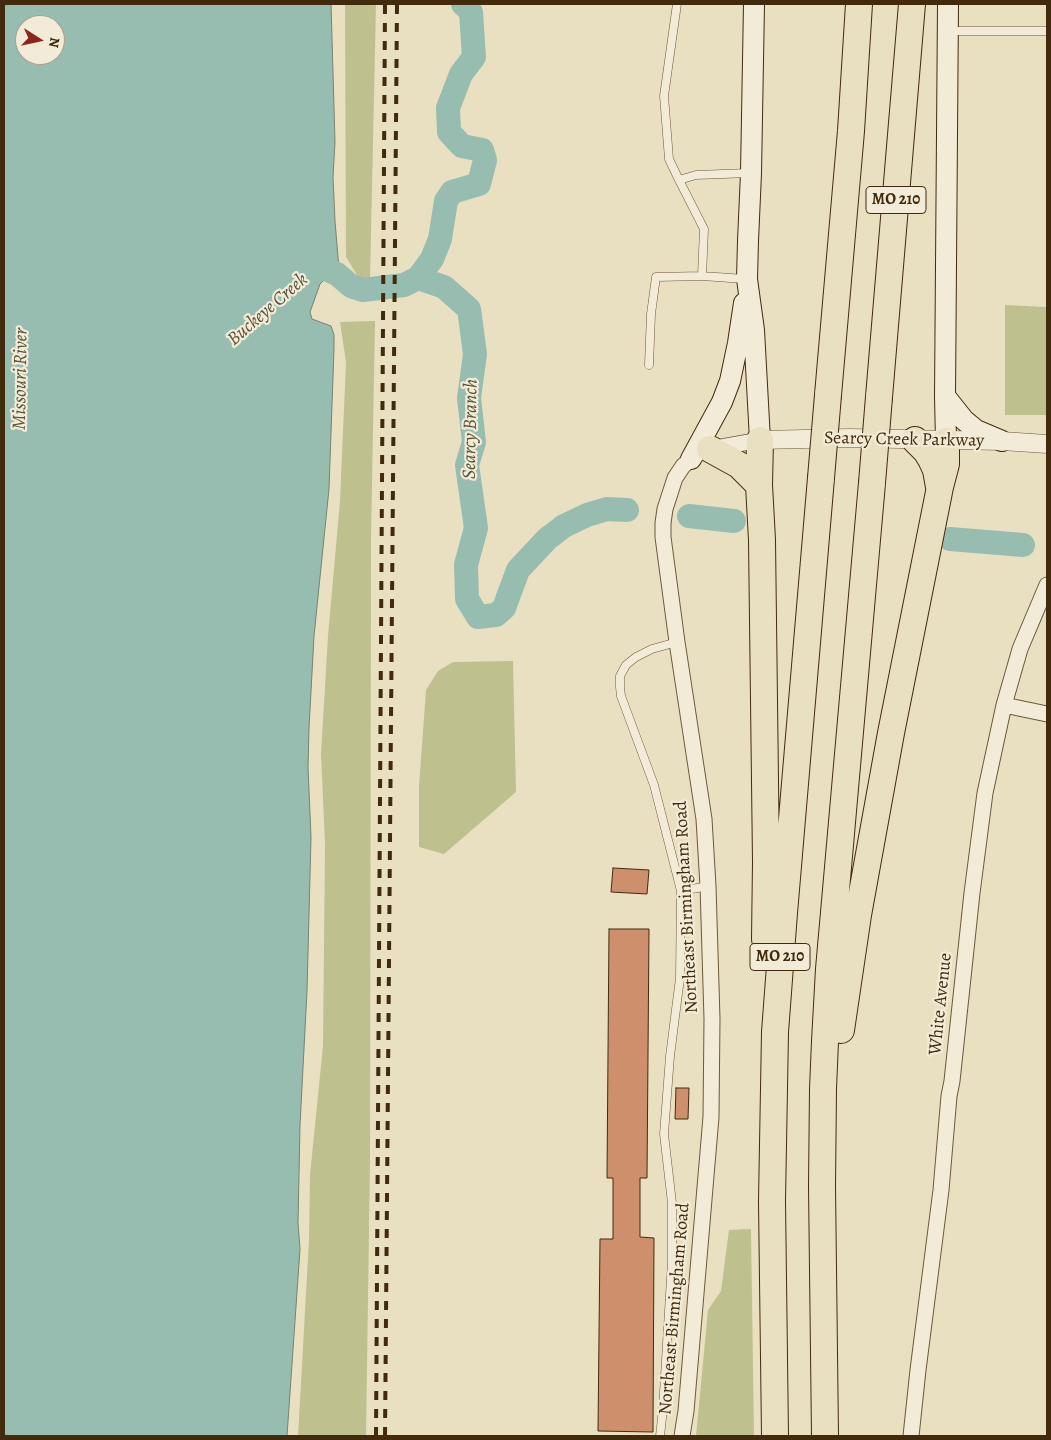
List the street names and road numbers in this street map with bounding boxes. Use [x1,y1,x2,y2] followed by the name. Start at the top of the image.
[866,186,926,214] road number: MO 210
[824,428,984,452] street label: Searcy Creek Parkway
[671,800,703,1014] street label: Northeast Birmingham Road
[750,944,810,970] road number: MO 210
[925,952,957,1056] street label: White Avenue
[655,1202,695,1416] street label: Northeast Birmingham Road

